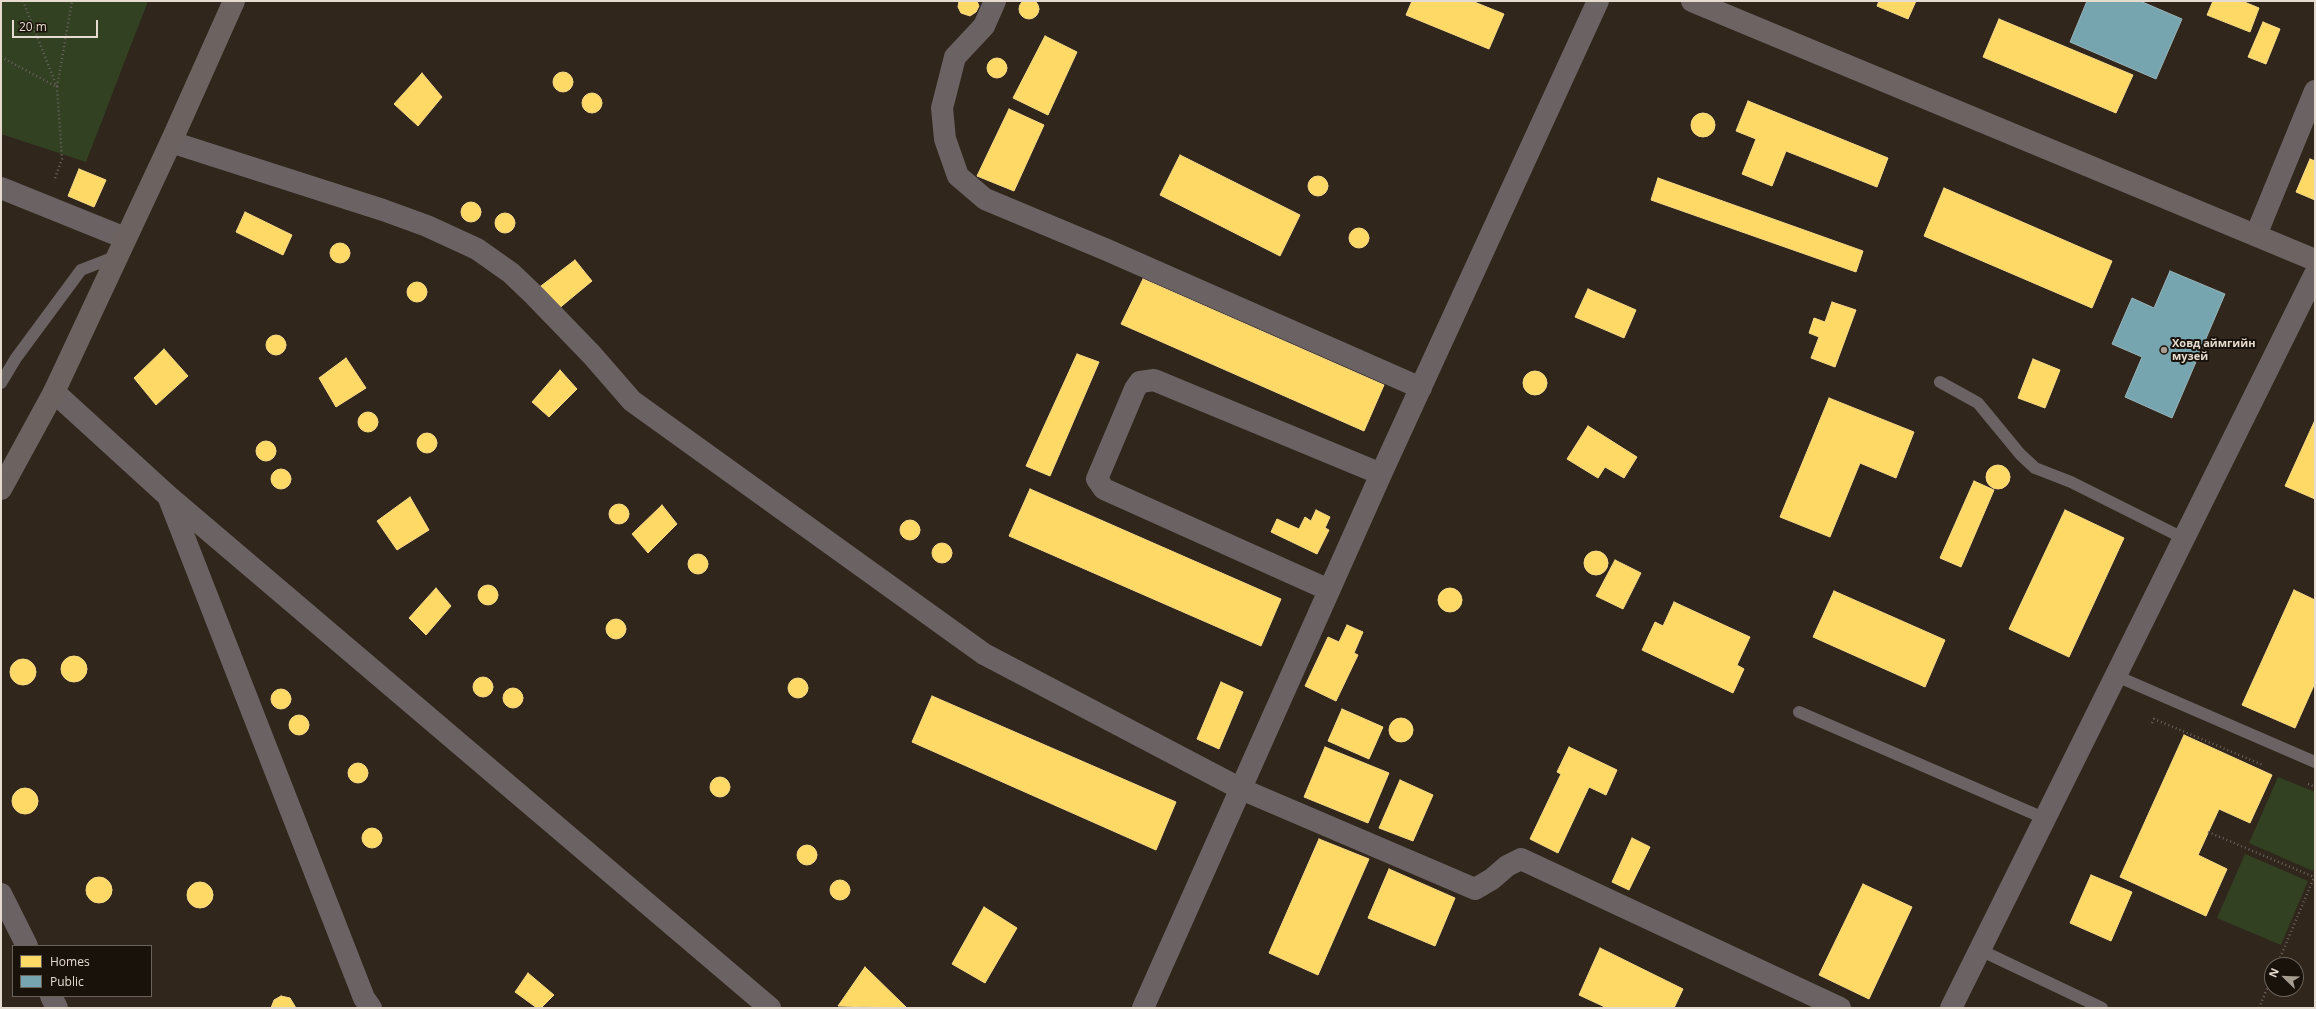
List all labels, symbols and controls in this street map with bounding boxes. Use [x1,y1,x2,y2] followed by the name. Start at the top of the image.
[14,12,100,38] scale bar
[19,18,47,35] text: 20 m
[2172,337,2255,363] place label: Ховд аймгийн музей
[2159,345,2169,355] marker: Ховд аймгийн музей
[12,945,152,997] legend
[50,953,90,970] text: Homes
[2264,957,2304,997] north arrow
[2265,965,2282,980] text: N
[50,973,84,990] text: Public

